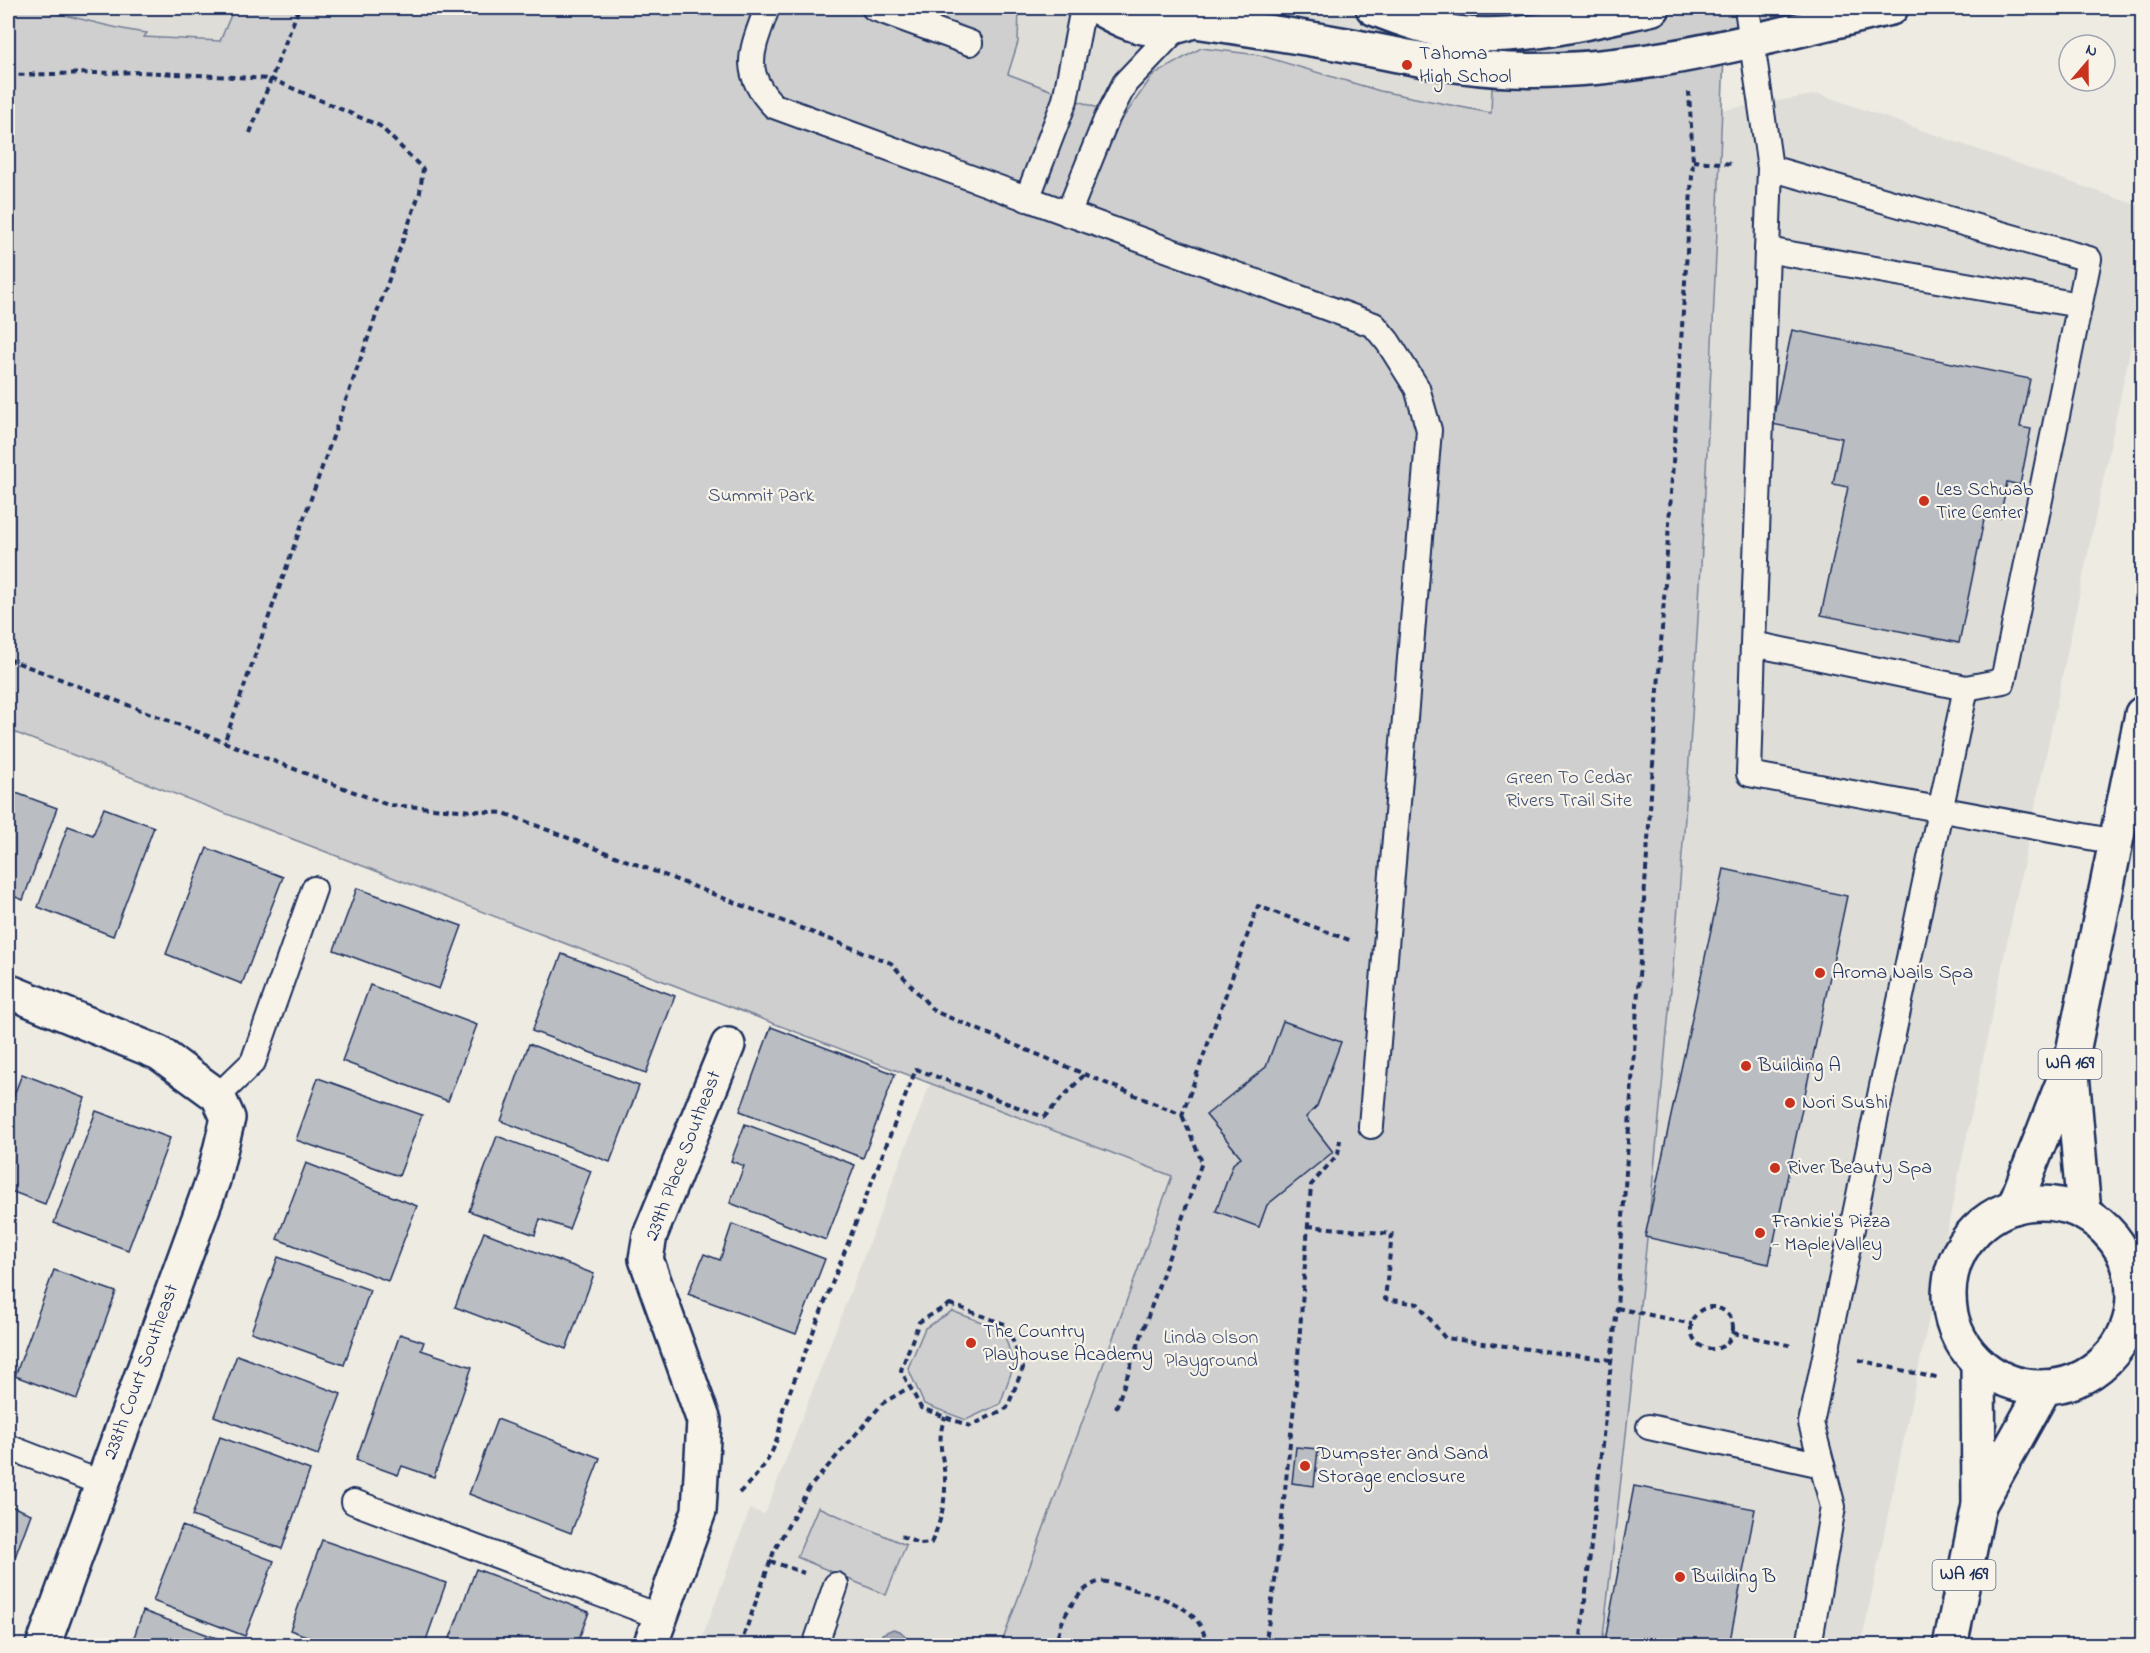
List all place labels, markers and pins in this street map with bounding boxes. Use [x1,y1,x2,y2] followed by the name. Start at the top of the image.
[1419,40,1512,93] place label: Tahoma High School
[1400,58,1414,72] marker: Tahoma High School
[1936,476,2034,528] place label: Les Schwab Tire Center
[1917,494,1931,508] marker: Les Schwab Tire Center
[1832,959,1973,988] place label: Aroma Nails Spa
[1813,966,1827,980] marker: Aroma Nails Spa
[1757,1052,1841,1082] place label: Building A
[1739,1059,1753,1073] marker: Building A
[1802,1089,1888,1118] place label: Nori Sushi
[1783,1096,1797,1110] marker: Nori Sushi
[1787,1154,1932,1183] place label: River Beauty Spa
[1768,1161,1782,1175] marker: River Beauty Spa
[1771,1208,1890,1260] place label: Frankie's Pizza - Maple Valley
[1753,1226,1767,1240] marker: Frankie's Pizza - Maple Valley
[983,1318,1153,1370] place label: The Country Playhouse Academy
[964,1336,978,1350] marker: The Country Playhouse Academy
[1316,1440,1488,1493] place label: Dumpster and Sand Storage enclosure
[1298,1459,1312,1473] marker: Dumpster and Sand Storage enclosure
[1691,1563,1776,1593] place label: Building B
[1673,1570,1687,1584] marker: Building B

